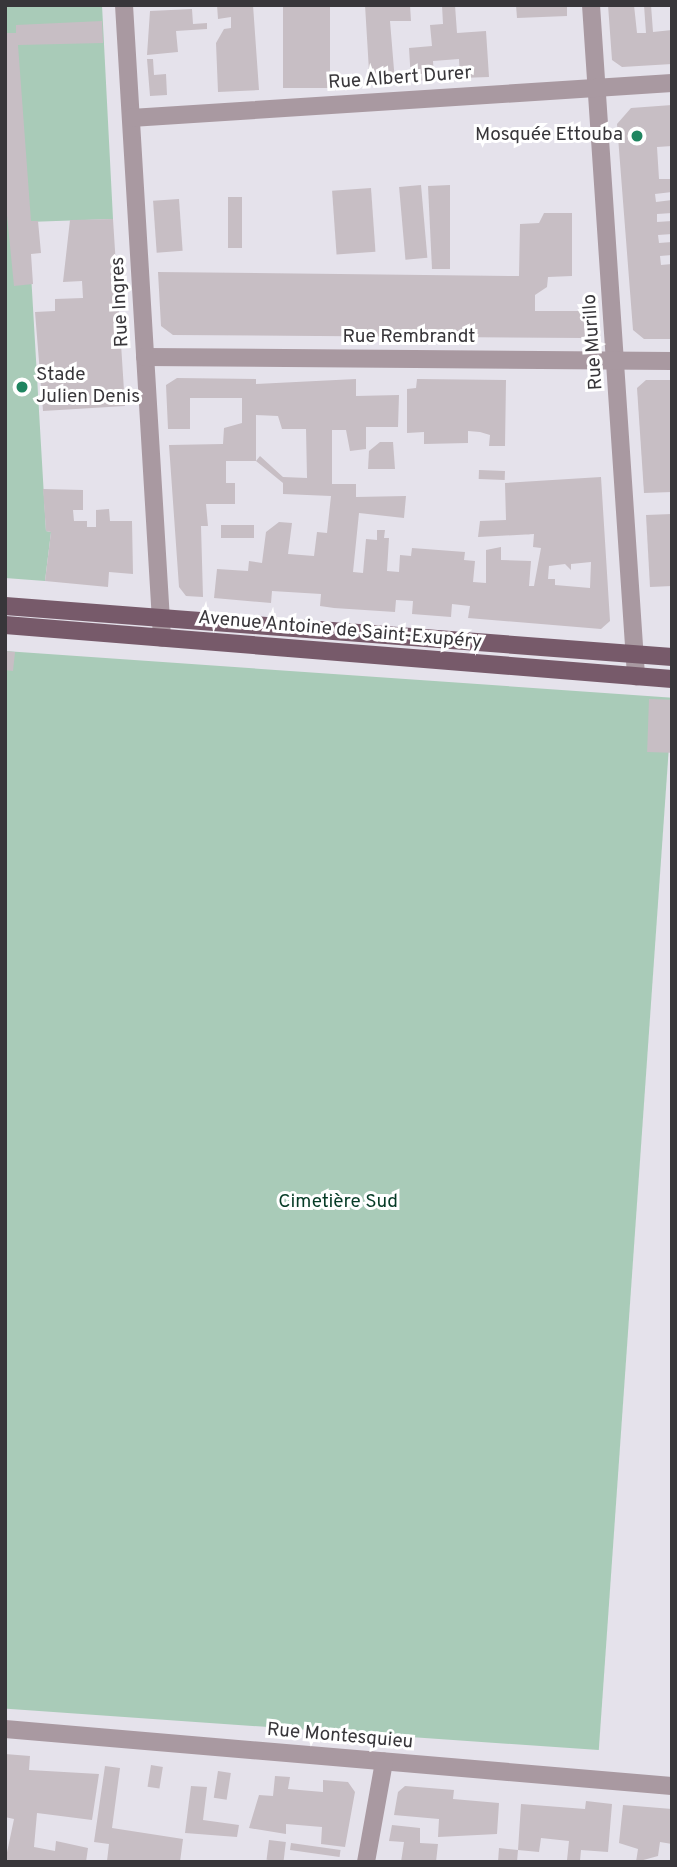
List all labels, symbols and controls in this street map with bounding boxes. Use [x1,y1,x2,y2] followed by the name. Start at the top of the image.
[327,63,473,95] street label: Rue Albert Durer
[475,125,623,147] place label: Mosquée Ettouba
[629,128,645,144] marker: Mosquée Ettouba
[107,256,135,348] street label: Rue Ingres
[579,293,609,391] street label: Rue Murillo
[343,327,475,349] street label: Rue Rembrandt
[36,365,140,409] place label: Stade Julien Denis
[14,379,30,395] marker: Stade Julien Denis
[197,607,483,655] street label: Avenue Antoine de Saint-Exupéry
[278,1192,398,1214] park label: Cimetière Sud
[266,1719,414,1755] street label: Rue Montesquieu

